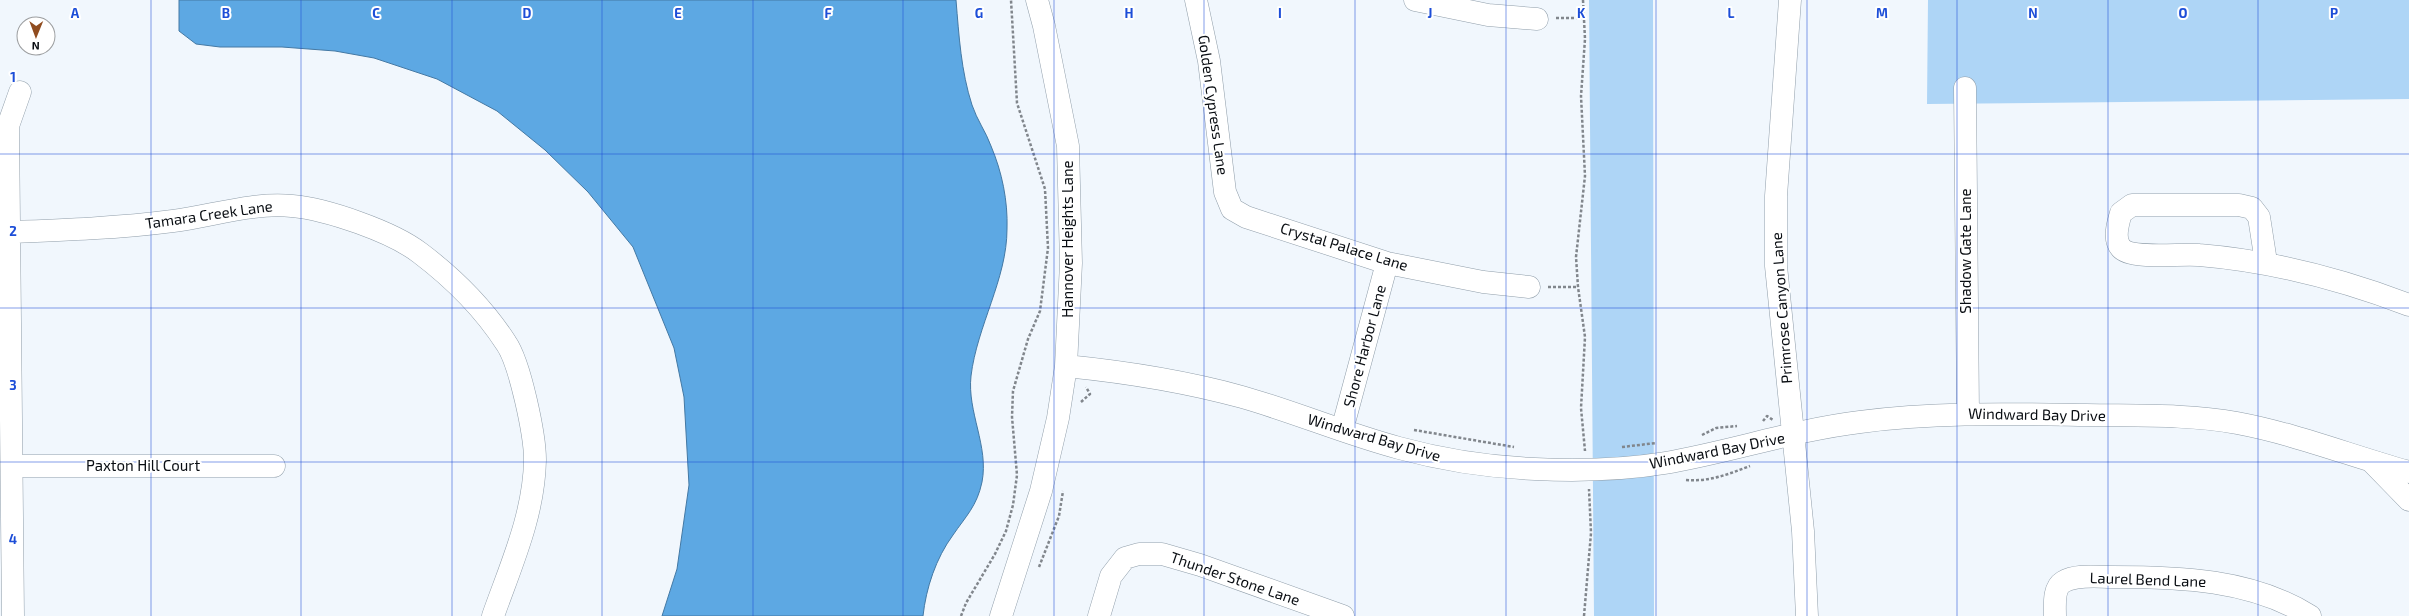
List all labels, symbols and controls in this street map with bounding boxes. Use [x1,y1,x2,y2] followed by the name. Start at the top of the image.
[71,5,80,21] text: A
[222,5,230,21] text: B
[372,5,380,21] text: C
[523,5,532,21] text: D
[674,5,682,21] text: E
[824,5,832,21] text: F
[975,5,983,21] text: G
[1125,5,1134,21] text: H
[1278,5,1282,21] text: I
[1428,5,1432,21] text: J
[1577,5,1586,21] text: K
[1728,5,1735,21] text: L
[1876,5,1888,21] text: M
[2028,5,2038,21] text: N
[2179,5,2188,21] text: O
[2330,5,2338,21] text: P
[16,16,56,56] north arrow
[1195,34,1233,176] street label: Golden Cypress Lane
[32,40,40,53] text: N
[10,69,16,85] text: 1
[1058,160,1076,318] street label: Hannover Heights Lane
[1956,188,1974,314] street label: Shadow Gate Lane
[144,196,274,232] street label: Tamara Creek Lane
[1278,218,1410,274] street label: Crystal Palace Lane
[9,223,17,239] text: 2
[1767,232,1795,384] street label: Primrose Canyon Lane
[1339,283,1389,409] street label: Shore Harbor Lane
[9,377,17,393] text: 3
[1968,404,2106,424] street label: Windward Bay Drive
[1306,409,1443,465] street label: Windward Bay Drive
[1648,428,1786,472] street label: Windward Bay Drive
[86,456,200,474] street label: Paxton Hill Court
[9,531,17,547] text: 4
[1168,547,1302,609] street label: Thunder Stone Lane
[2089,568,2207,590] street label: Laurel Bend Lane

